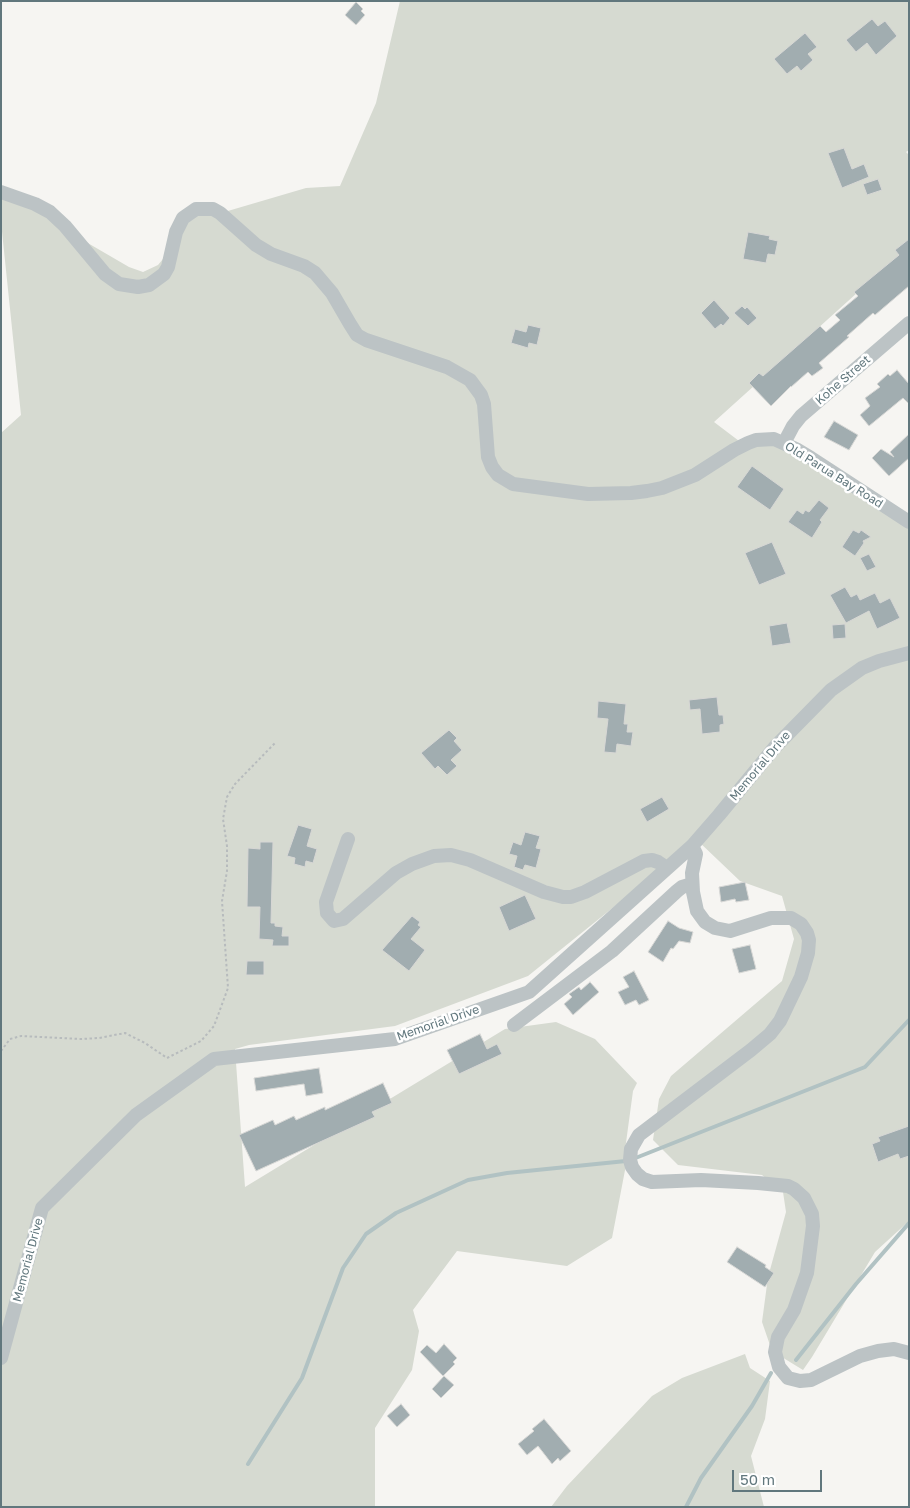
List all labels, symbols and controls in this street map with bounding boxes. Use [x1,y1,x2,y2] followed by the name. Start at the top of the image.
[813,352,873,408] street label: Kohe Street
[782,439,886,511] street label: Old Parua Bay Road
[727,728,793,804] street label: Memorial Drive
[395,1002,481,1044] street label: Memorial Drive
[10,1216,46,1304] street label: Memorial Drive
[735,1460,825,1492] scale bar
[740,1470,775,1488] text: 50 m

